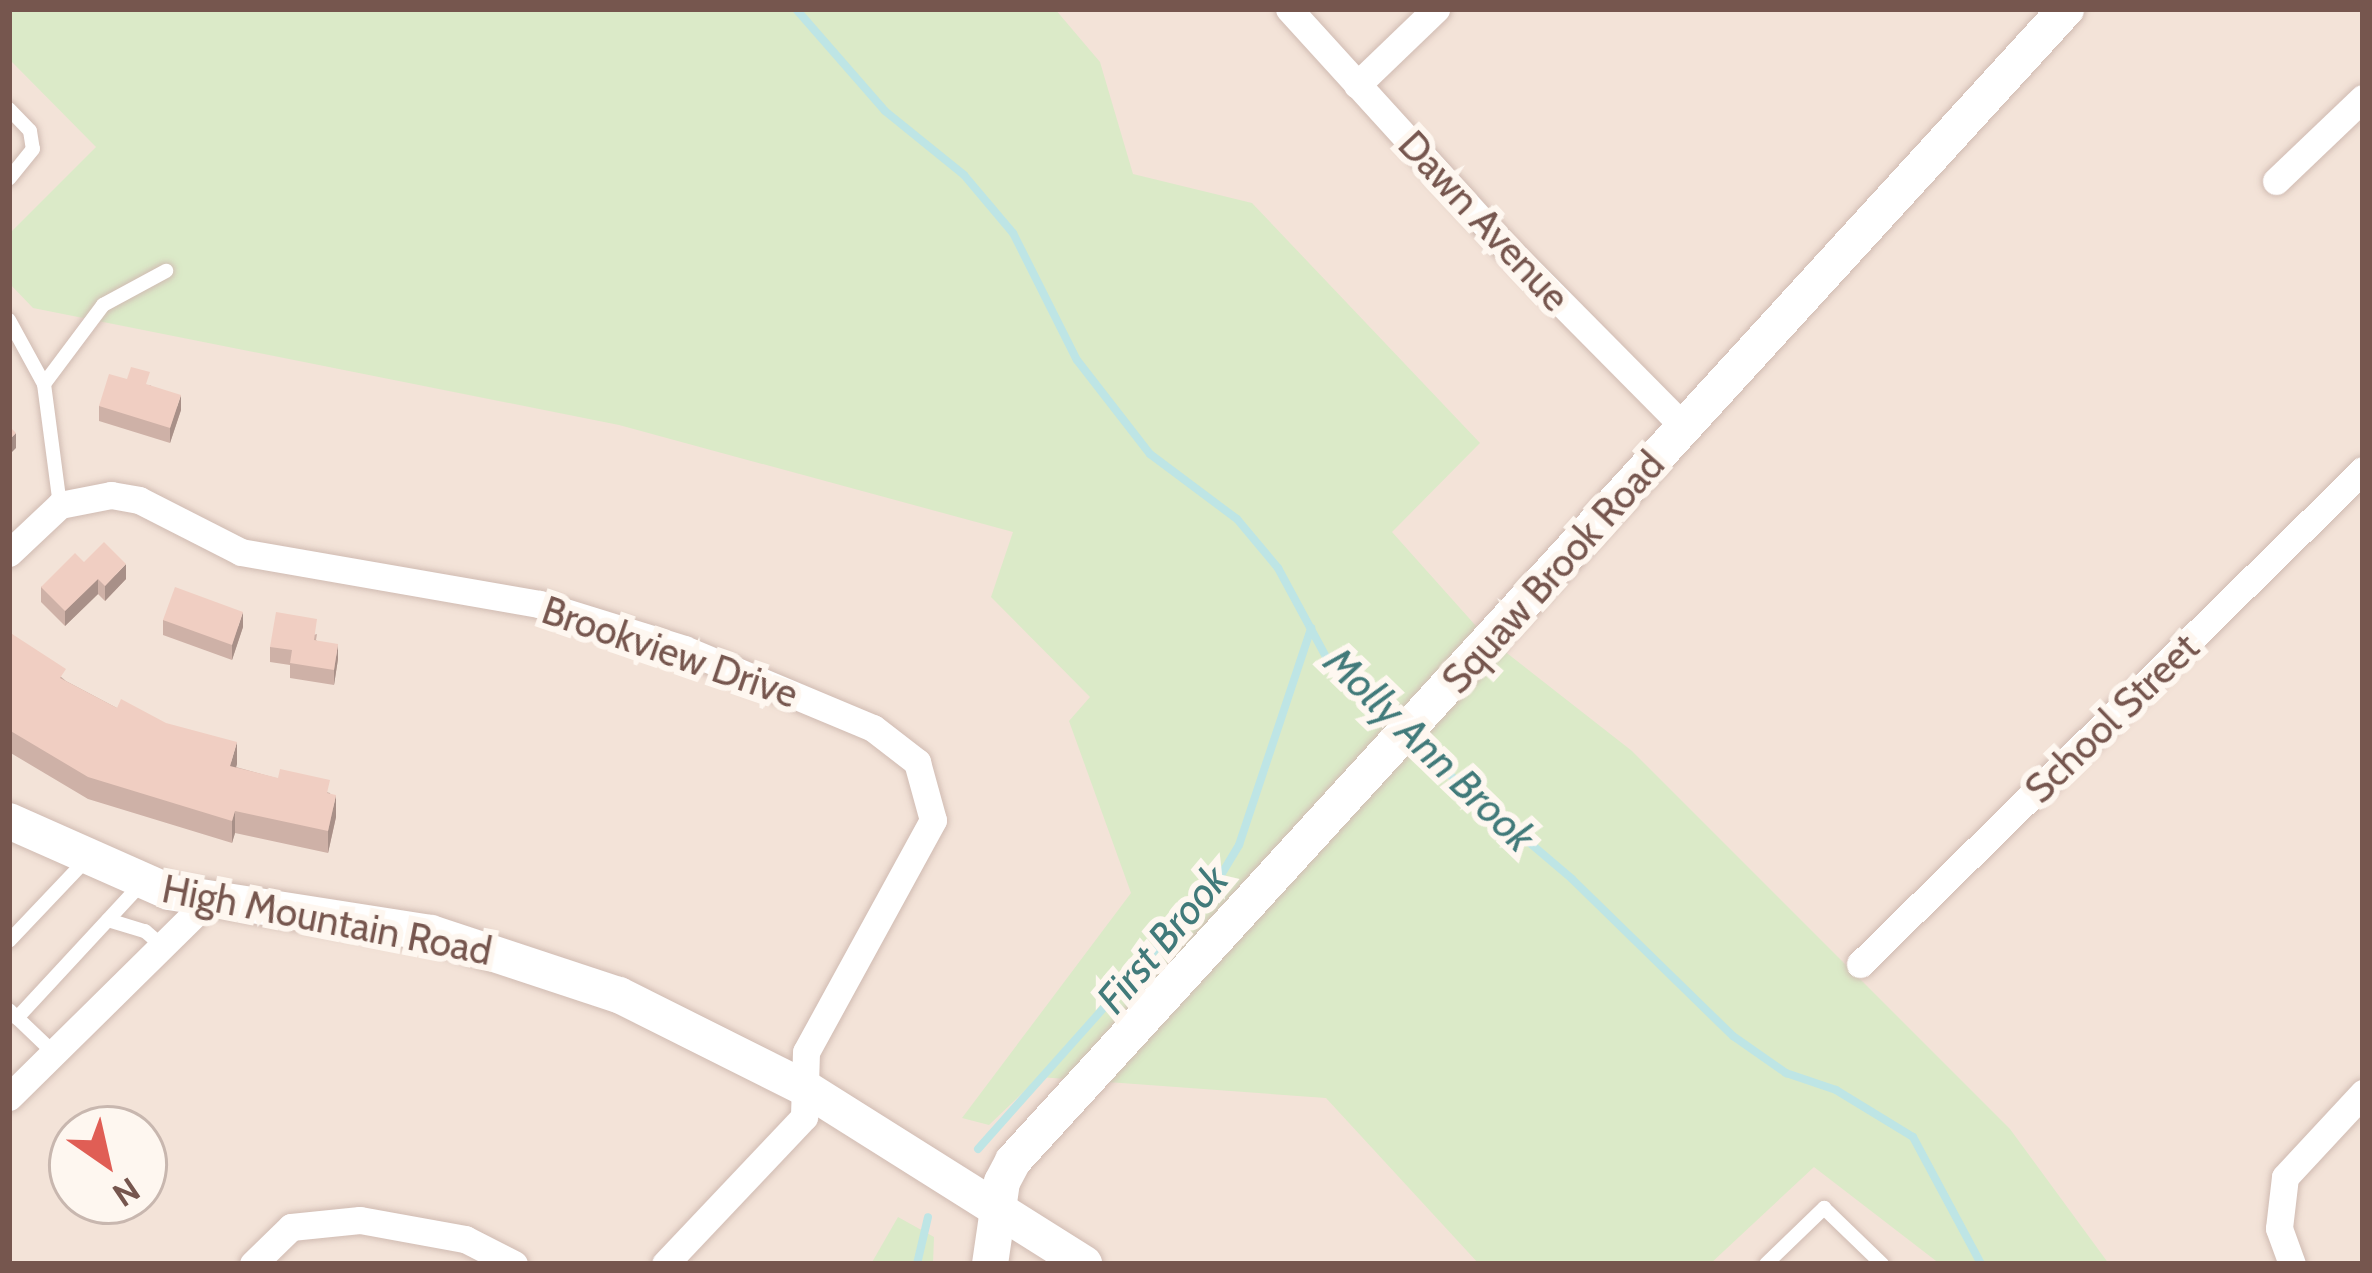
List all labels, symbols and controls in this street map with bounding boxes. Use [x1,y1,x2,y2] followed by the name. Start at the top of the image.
[1389,121,1579,321] street label: Dawn Avenue
[1432,442,1674,702] street label: Squaw Brook Road
[536,586,804,718] street label: Brookview Drive
[2016,624,2208,812] street label: School Street
[1314,636,1546,862] water label: Molly Ann Brook
[1086,855,1238,1023] water label: First Brook
[158,865,496,975] street label: High Mountain Road
[48,1105,168,1225] north arrow
[106,1169,147,1215] text: N

